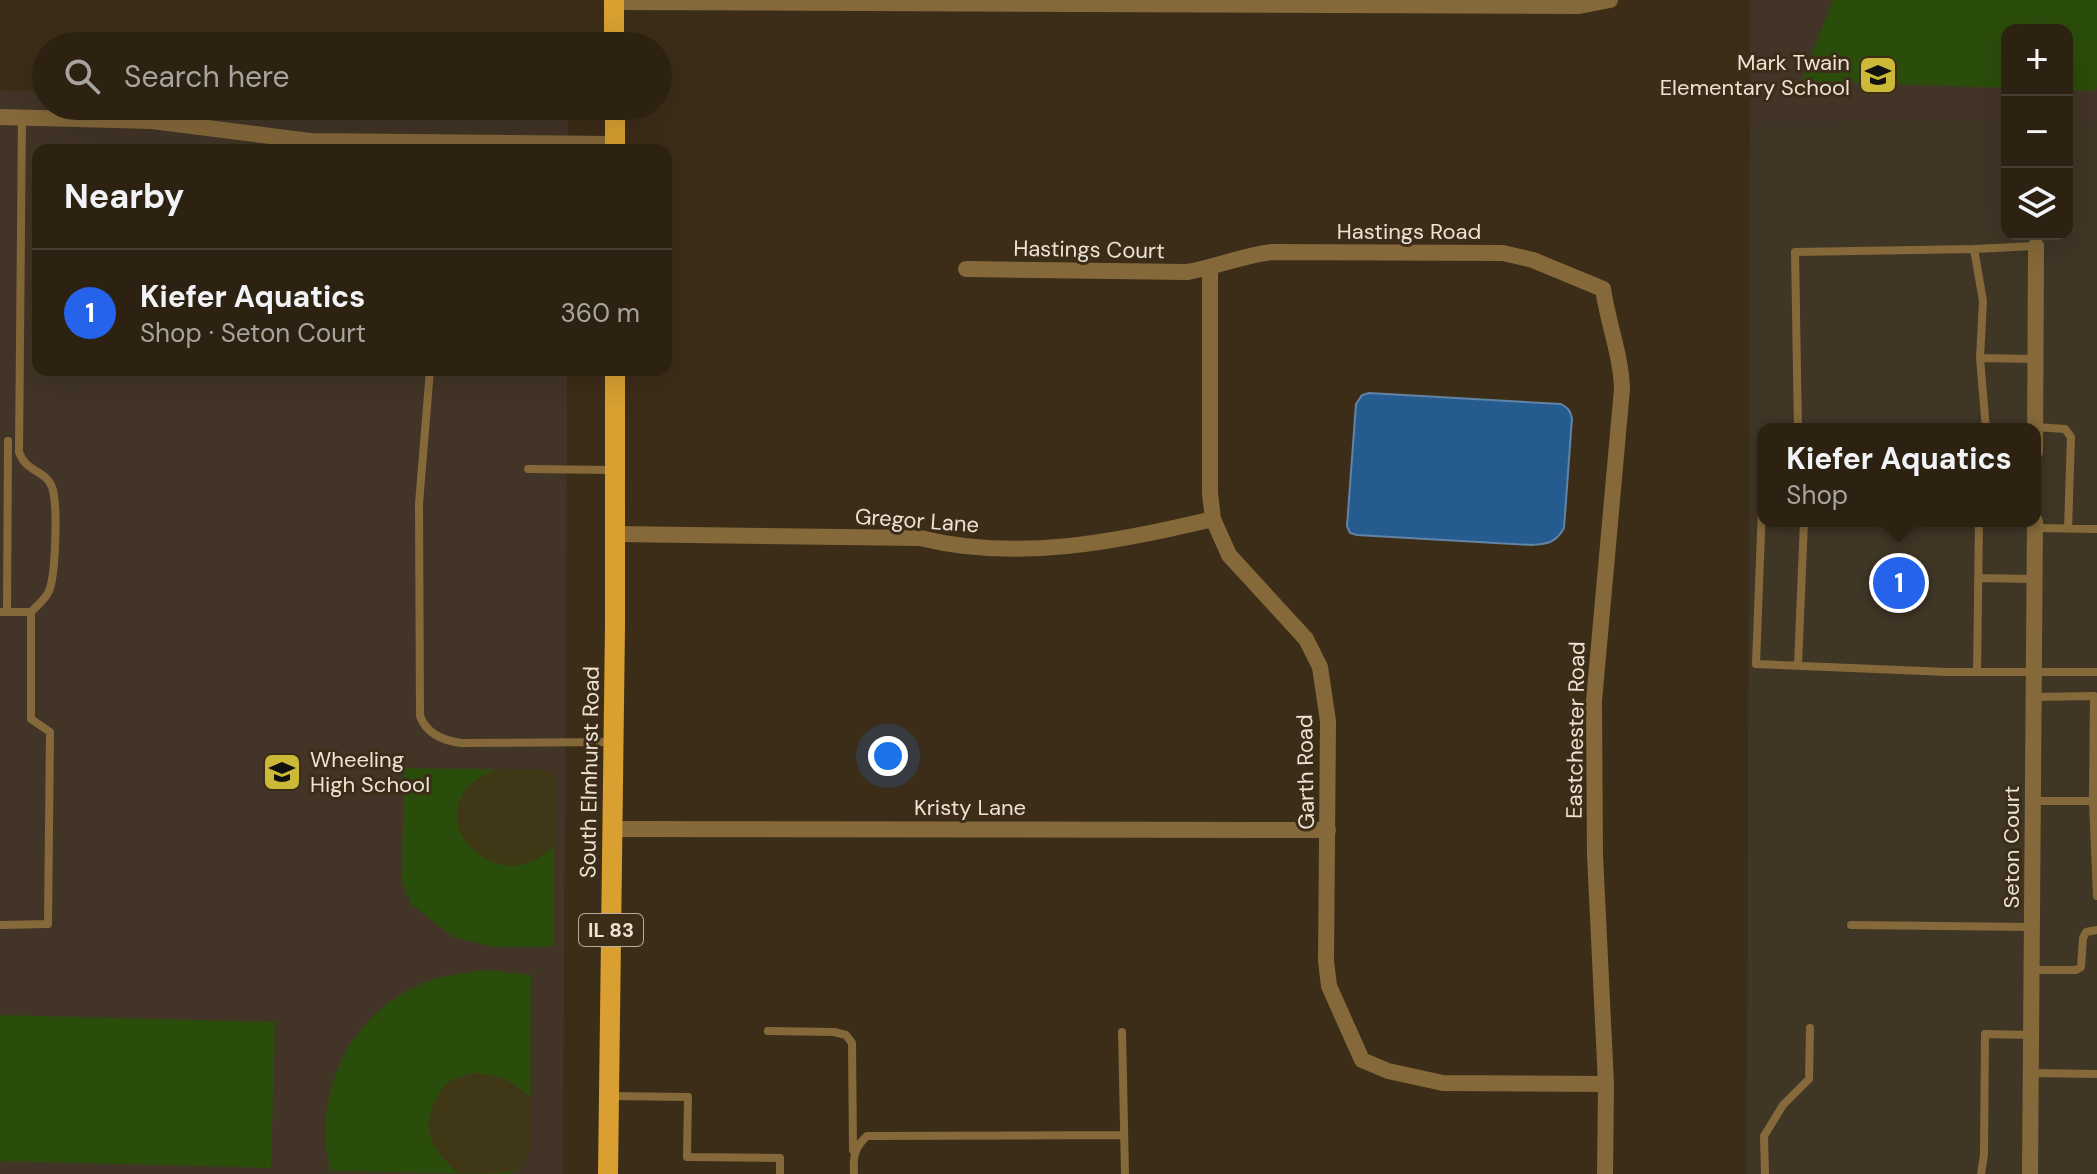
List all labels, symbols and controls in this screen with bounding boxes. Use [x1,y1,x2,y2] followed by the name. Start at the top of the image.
[2001,24,2073,240] map controls
[2001,24,2073,96] button: +
[32,32,672,120] search box
[1660,48,1850,102] place label: Mark Twain Elementary School
[60,54,104,98] icon: search
[1857,54,1899,96] school or university icon: Mark Twain Elementary School
[124,57,290,96] text: Search here
[2001,96,2073,168] button: −
[2001,168,2073,240] button: layers
[64,174,184,219] text: Nearby
[1337,217,1481,246] street label: Hastings Road
[1013,234,1165,265] street label: Hastings Court
[140,277,365,316] text: Kiefer Aquatics
[85,296,95,330] text: 1
[560,296,640,330] text: 360 m
[140,316,366,350] text: Shop · Seton Court
[1757,423,2041,527] popup
[1786,439,2012,478] text: Kiefer Aquatics
[1786,478,1848,512] text: Shop
[854,502,980,539] street label: Gregor Lane
[1873,553,1925,613] pin: 1
[1559,641,1592,819] street label: Eastchester Road
[573,666,606,878] street label: South Elmhurst Road
[1290,714,1321,830] street label: Garth Road
[868,736,908,776] your location
[310,745,430,799] place label: Wheeling High School
[261,751,303,793] school or university icon: Wheeling High School
[1997,786,2026,908] street label: Seton Court
[914,793,1026,822] street label: Kristy Lane
[579,914,643,946] road number: IL 83

